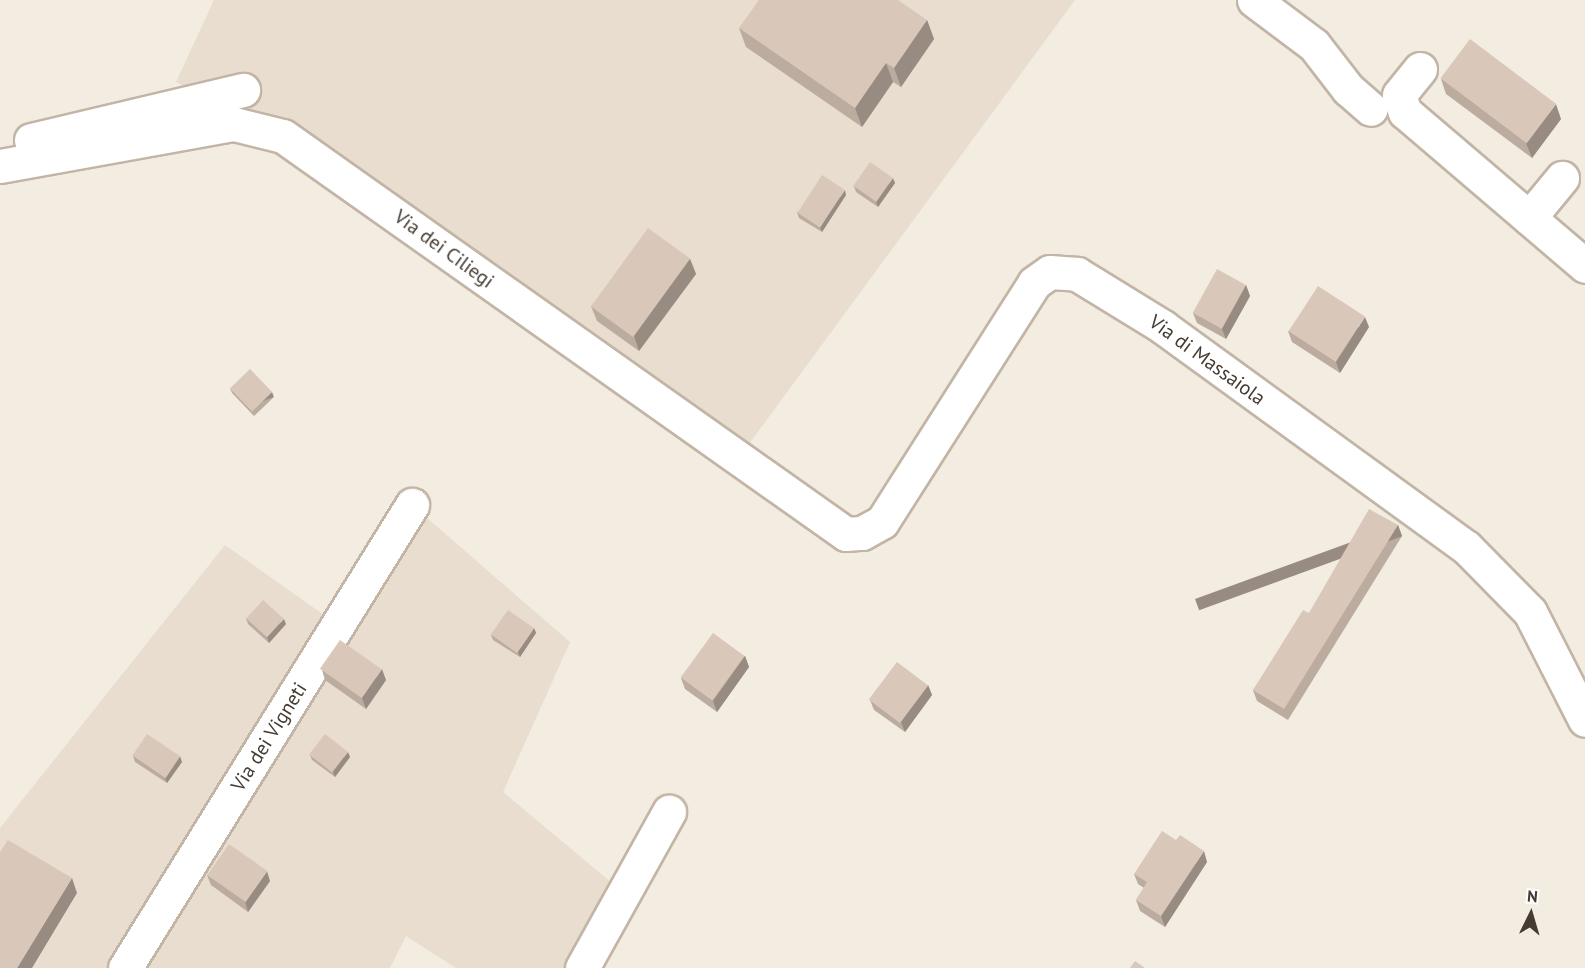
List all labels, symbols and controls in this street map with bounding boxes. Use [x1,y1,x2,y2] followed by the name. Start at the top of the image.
[389,205,499,293] street label: Via dei Ciliegi
[1144,310,1270,410] street label: Via di Massaiola
[226,678,312,796] street label: Via dei Vigneti
[1501,884,1561,944] north arrow
[1526,886,1539,906] text: N

